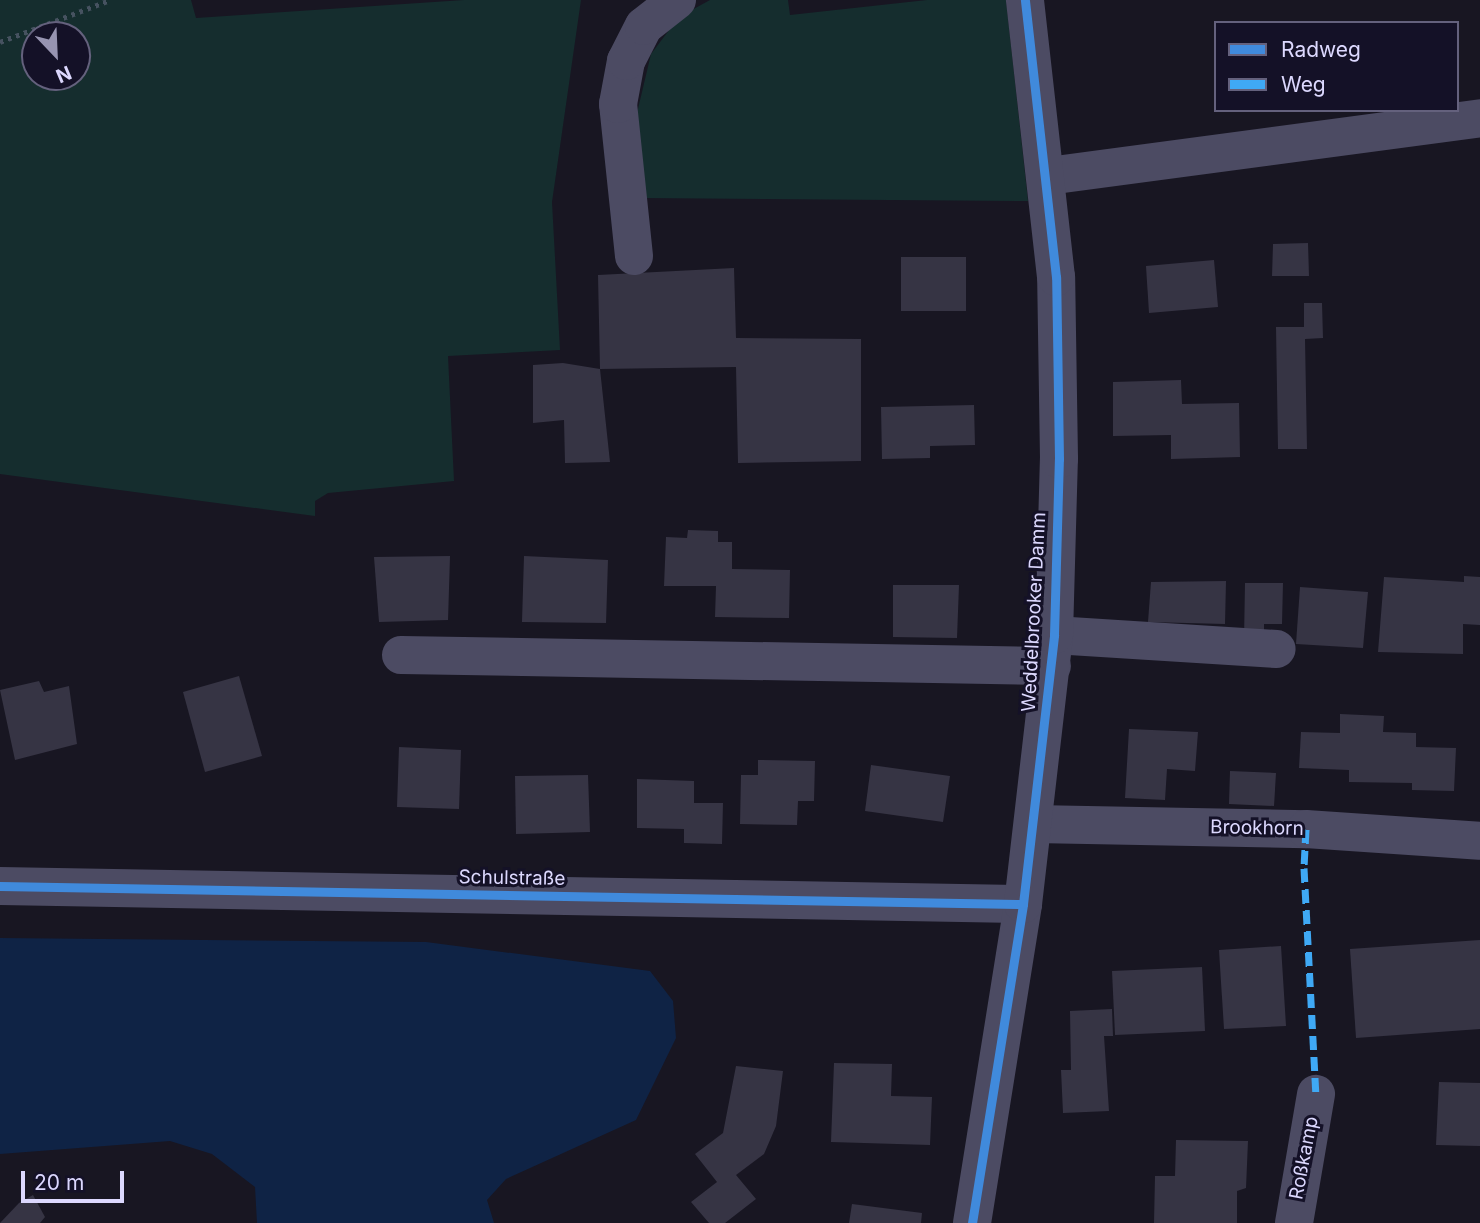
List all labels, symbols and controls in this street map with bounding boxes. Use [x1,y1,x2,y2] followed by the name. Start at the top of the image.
[21,21,91,91] north arrow
[1214,21,1459,112] legend
[1281,37,1361,62] text: Radweg
[52,61,75,87] text: N
[1281,72,1326,97] text: Weg
[1017,511,1051,713] street label: Weddelbrooker Damm
[1210,816,1304,840] street label: Brookhorn
[458,866,566,890] street label: Schulstraße
[1285,1114,1323,1202] street label: Roßkamp
[24,1156,128,1200] scale bar
[34,1170,84,1195] text: 20 m

